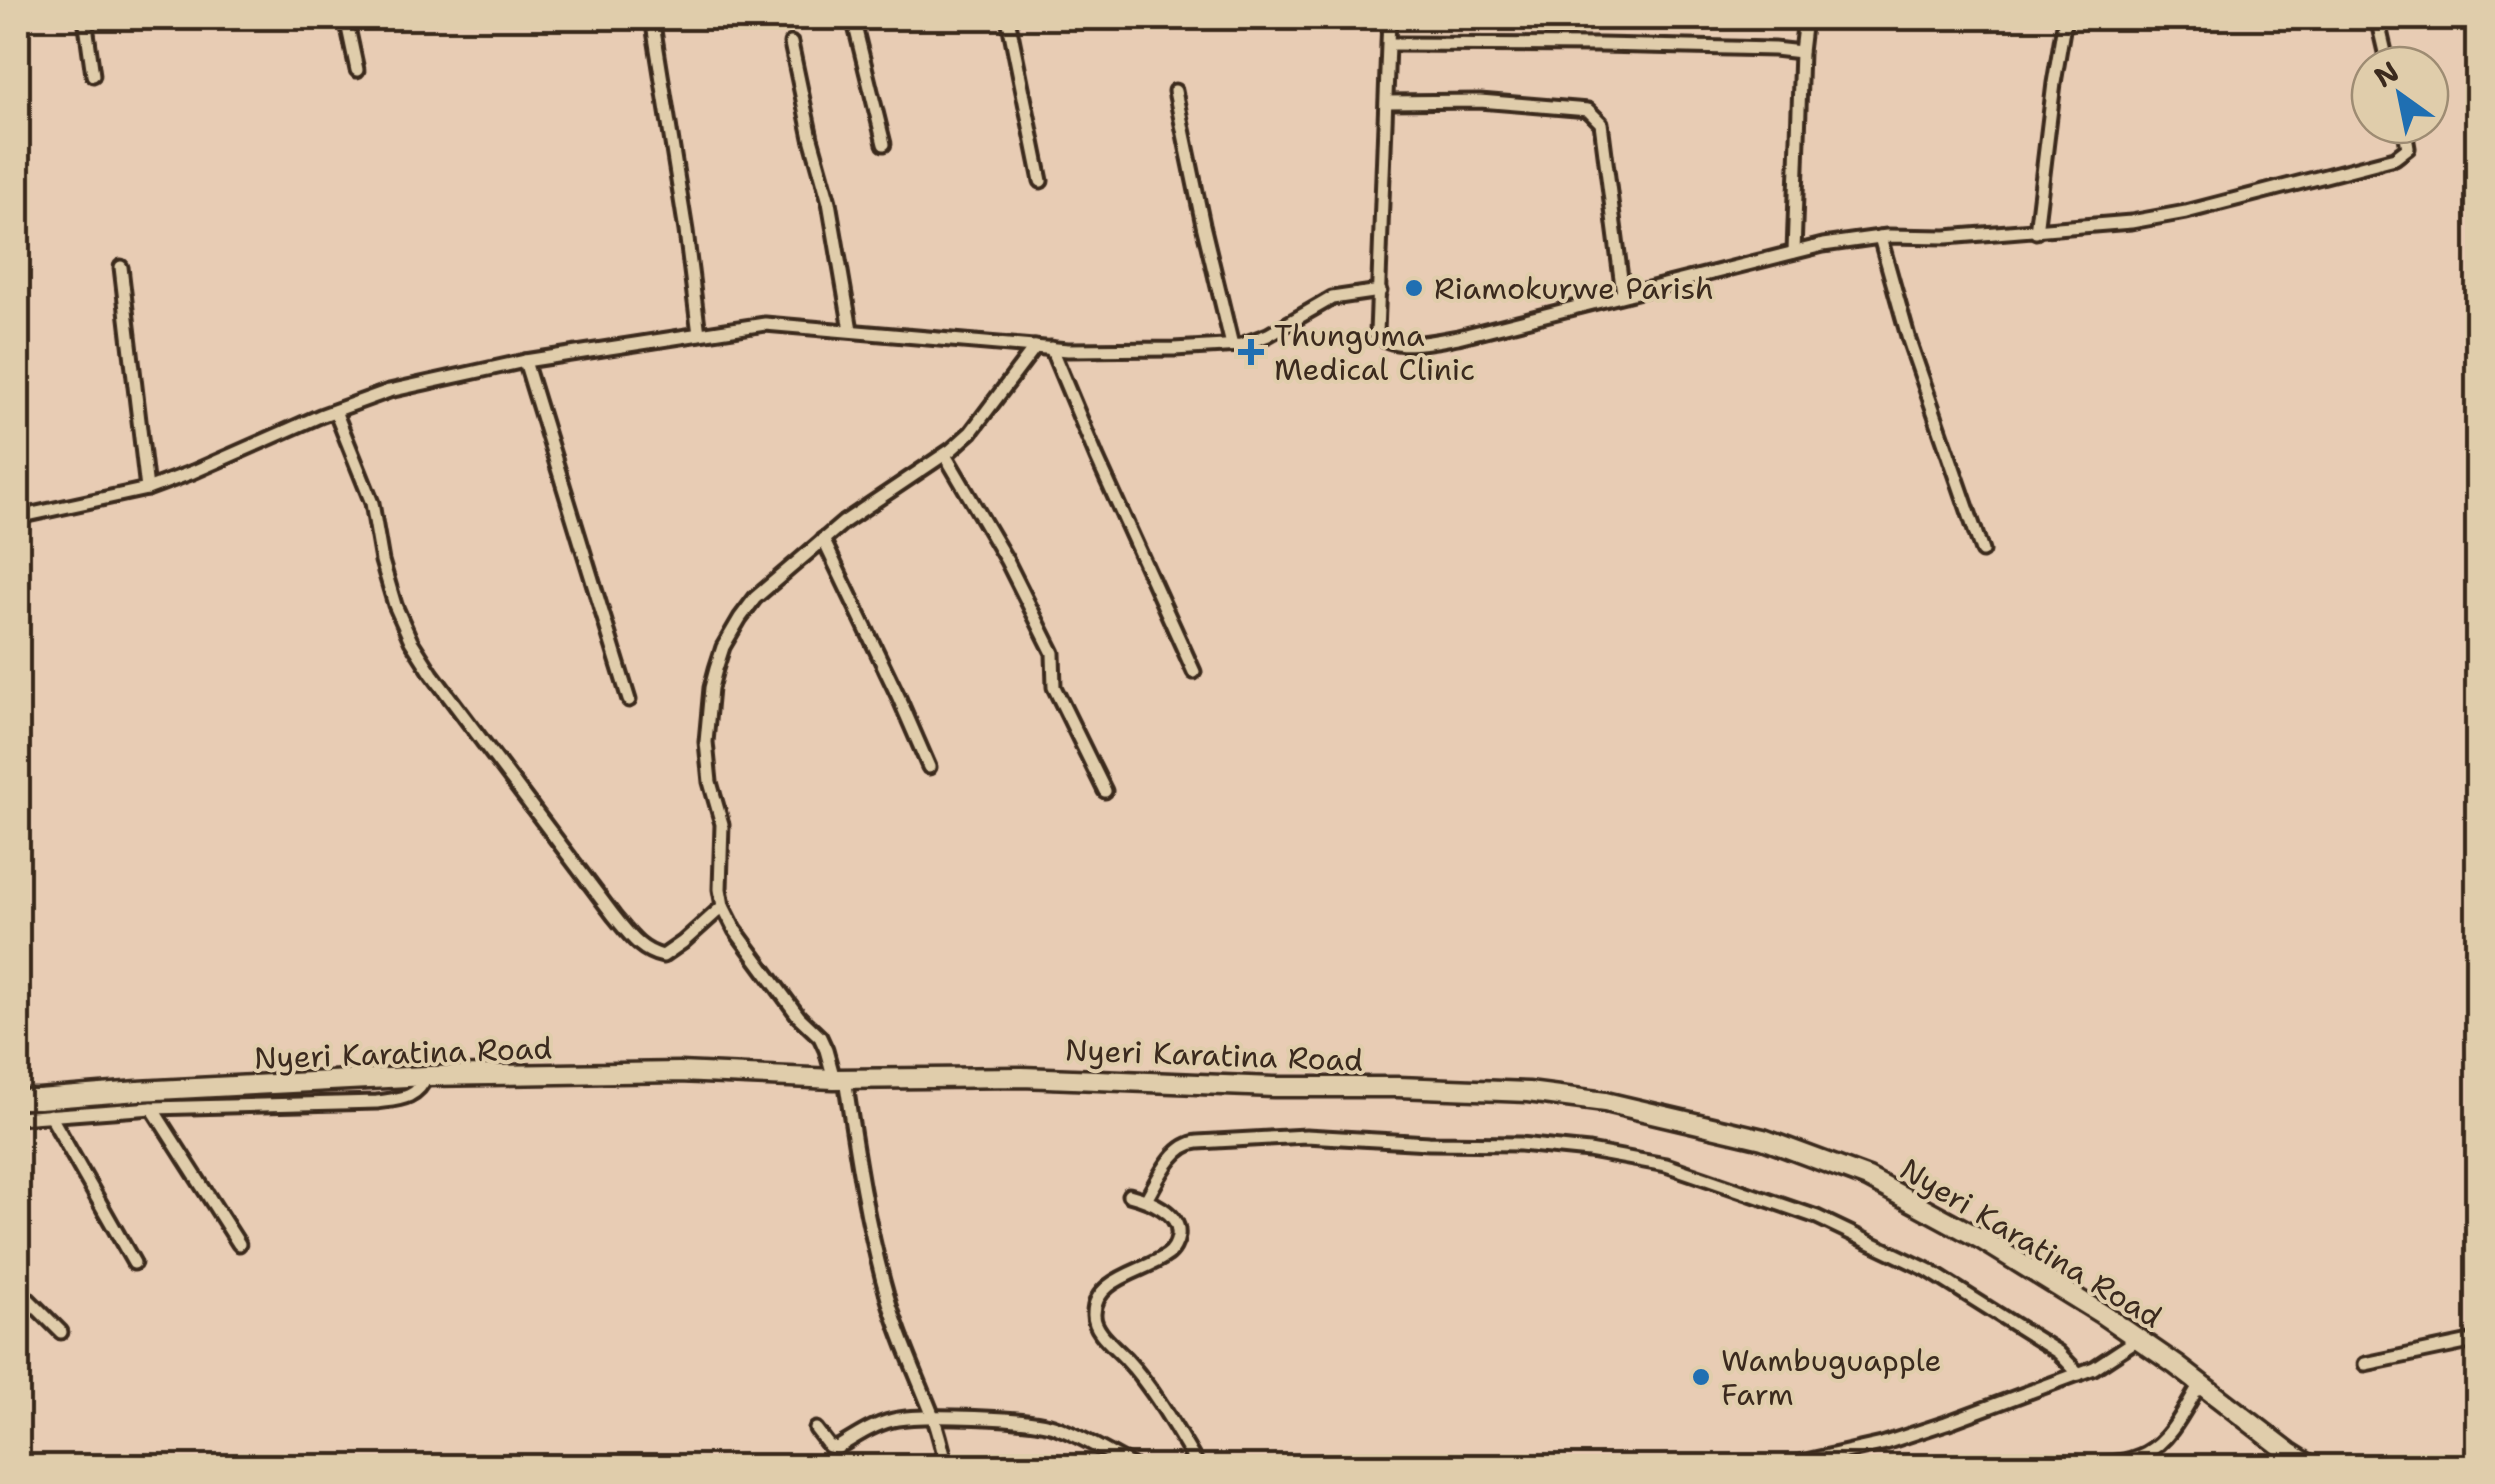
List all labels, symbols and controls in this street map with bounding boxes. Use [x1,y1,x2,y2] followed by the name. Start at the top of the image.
[2350,45,2450,145] north arrow
[2367,52,2406,96] text: N
[1434,268,1714,309] place label: Riamokurwe Parish
[1403,277,1425,299] marker: Riamokurwe Parish
[1274,315,1475,390] place label: Thunguma Medical Clinic
[1238,339,1264,365] marker: Thunguma Medical Clinic
[253,1027,553,1079] street label: Nyeri Karatina Road
[1064,1029,1364,1081] street label: Nyeri Karatina Road
[1893,1149,2169,1337] street label: Nyeri Karatina Road
[1721,1340,1941,1415] place label: Wambuguapple Farm
[1690,1366,1712,1388] marker: Wambuguapple Farm

